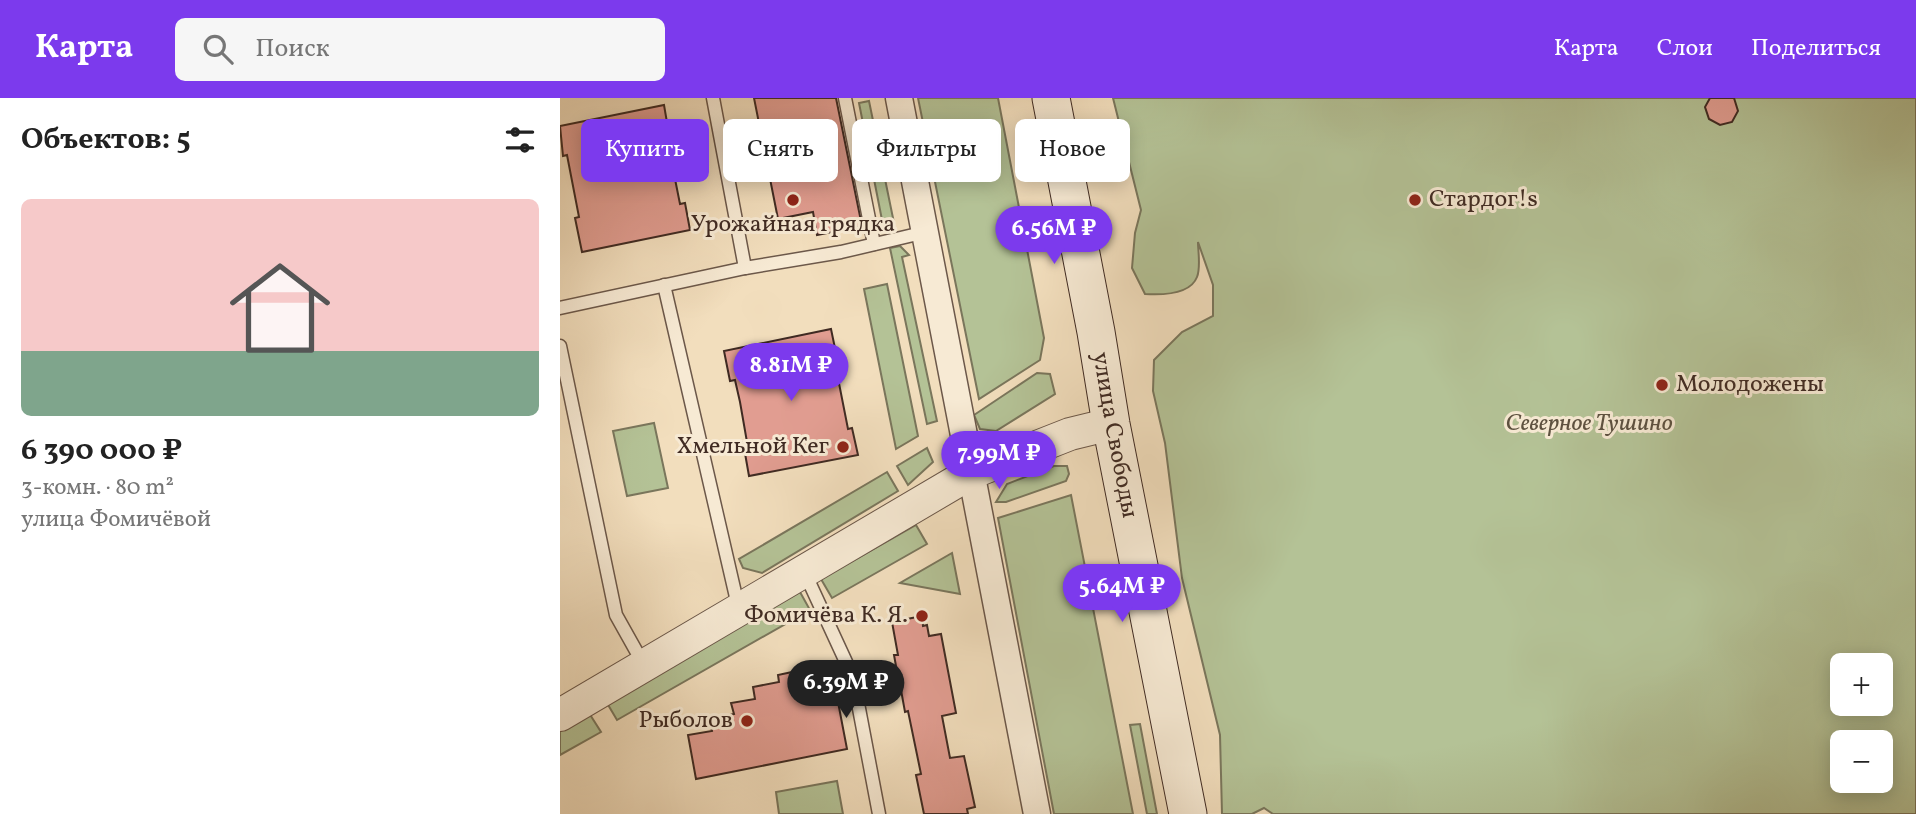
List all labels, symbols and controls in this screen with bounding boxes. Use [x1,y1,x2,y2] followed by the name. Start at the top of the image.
[175,18,665,81] search box
[35,26,133,72] text: Карта
[199,30,237,68] icon: search
[255,31,330,67] text: Поиск
[1554,32,1619,66] text: Карта
[1657,32,1713,66] text: Слои
[1751,32,1881,66] text: Поделиться
[21,119,191,161] text: Объектов: 5
[581,119,709,182] chip: Купить
[723,119,838,182] chip: Снять
[852,119,1001,182] chip: Фильтры
[1015,119,1130,182] chip: Новое
[501,121,539,159] icon: filters
[1429,183,1538,217] place label: Стардог!s
[785,192,801,208] marker: Урожайная грядка
[1407,192,1423,208] marker: Стардог!s
[989,206,1119,266] pin: 6.56M ₽
[691,208,895,242] place label: Урожайная грядка
[1011,213,1097,245] text: 6.56M ₽
[217,245,343,371] icon: home
[726,344,856,403] pin: 8.81M ₽
[749,350,833,382] text: 8.81M ₽
[1083,350,1146,521] street label: улица Свободы
[1676,368,1824,402] place label: Молодожены
[1654,377,1670,393] marker: Молодожены
[1505,407,1673,441] park label: Северное Тушино
[21,430,182,472] text: 6 390 000 ₽
[676,430,830,464] place label: Хмельной Кег
[934,432,1064,491] pin: 7.99M ₽
[957,438,1041,470] text: 7.99M ₽
[835,439,851,455] marker: Хмельной Кег
[21,472,174,504] text: 3-комн. · 80 m²
[21,504,211,536] text: улица Фомичёвой
[1057,564,1187,624] pin: 5.64M ₽
[1079,571,1165,603] text: 5.64M ₽
[744,599,908,633] place label: Фомичёва К. Я.
[914,608,930,624] marker: Фомичёва К. Я.
[1830,653,1893,793] map controls
[1830,653,1893,716] button: +
[781,660,911,720] pin: 6.39M ₽
[803,667,889,699] text: 6.39M ₽
[639,704,733,738] place label: Рыболов
[739,713,755,729] marker: Рыболов
[1830,730,1893,793] button: −

